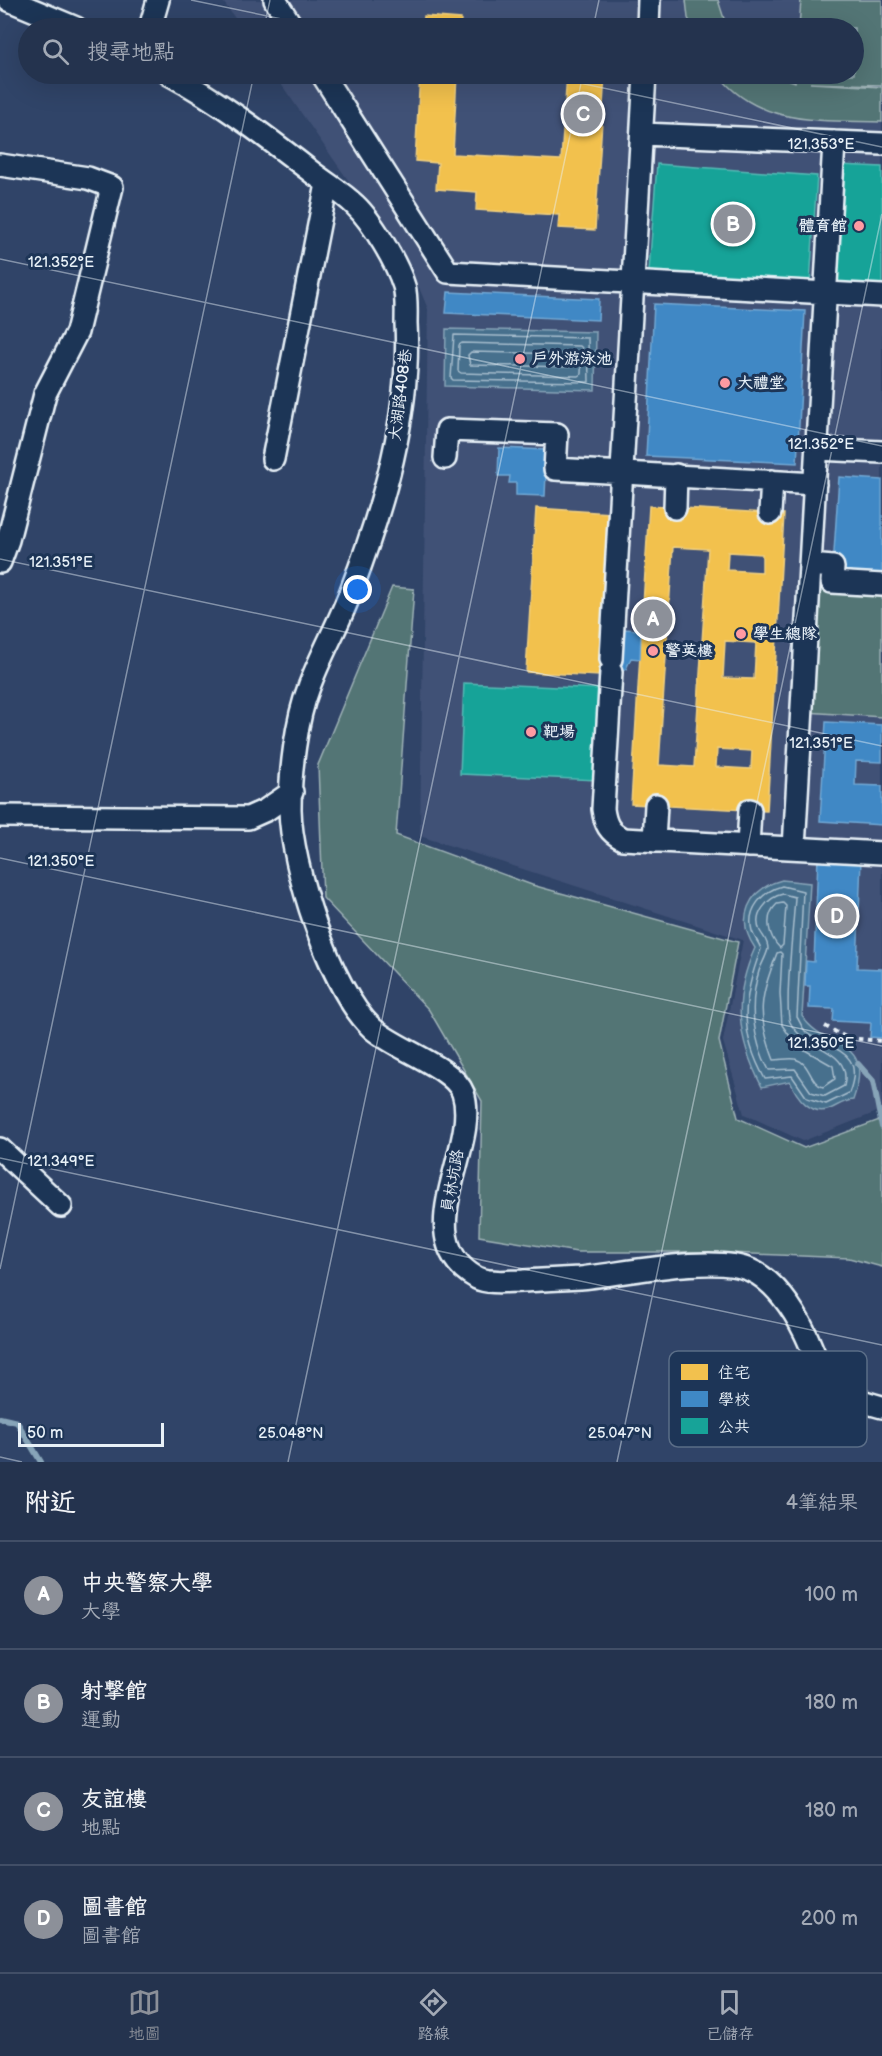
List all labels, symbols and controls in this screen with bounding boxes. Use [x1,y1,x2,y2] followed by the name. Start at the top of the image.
[18,18,864,84] search box
[39,35,72,68] icon: search
[87,39,175,66] text: 搜尋地點
[564,92,602,136] pin: C
[788,135,854,154] text: 121.353°E
[714,202,752,246] pin: B
[799,217,847,236] place label: 體育館
[852,219,866,233] marker: 體育館
[28,253,94,272] text: 121.352°E
[386,348,416,442] street label: 大湖路408巷
[532,350,612,369] place label: 戶外游泳池
[513,352,527,366] marker: 戶外游泳池
[737,374,785,393] place label: 大禮堂
[718,376,732,390] marker: 大禮堂
[788,435,854,454] text: 121.352°E
[29,553,93,572] text: 121.351°E
[343,575,372,604] your location
[634,596,672,642] pin: A
[753,625,817,644] place label: 學生總隊
[734,627,748,641] marker: 學生總隊
[665,642,713,661] place label: 警英樓
[646,644,660,658] marker: 警英樓
[543,723,575,742] place label: 靶場
[524,725,538,739] marker: 靶場
[789,734,853,753] text: 121.351°E
[28,852,94,871] text: 121.350°E
[818,894,856,938] pin: D
[788,1034,854,1053] text: 121.350°E
[438,1148,468,1214] street label: 員林坑路
[27,1152,95,1171] text: 121.349°E
[669,1351,867,1447] legend
[718,1364,750,1383] text: 住宅
[718,1391,750,1410] text: 學校
[718,1418,750,1437] text: 公共
[18,1420,164,1448] scale bar
[27,1424,63,1443] text: 50 m
[258,1424,324,1443] text: 25.048°N
[588,1424,652,1443] text: 25.047°N
[24,1488,76,1519] text: 附近
[786,1491,858,1515] text: 4筆結果
[81,1570,213,1597] text: 中央警察大學
[37,1583,50,1607] text: A
[805,1583,858,1607] text: 100 m
[81,1600,121,1624] text: 大學
[81,1678,147,1705] text: 射撃館
[36,1691,51,1715] text: B
[805,1691,858,1715] text: 180 m
[81,1708,121,1732] text: 運動
[81,1786,147,1813] text: 友誼樓
[36,1799,51,1823] text: C
[805,1799,858,1823] text: 180 m
[81,1816,121,1840] text: 地點
[81,1894,147,1921] text: 圖書館
[37,1907,50,1931] text: D
[801,1907,858,1931] text: 200 m
[81,1924,141,1948] text: 圖書館
[128,1986,161,2044] tab: 地圖
[417,1986,450,2044] tab: 路線
[706,1986,754,2044] tab: 已儲存

